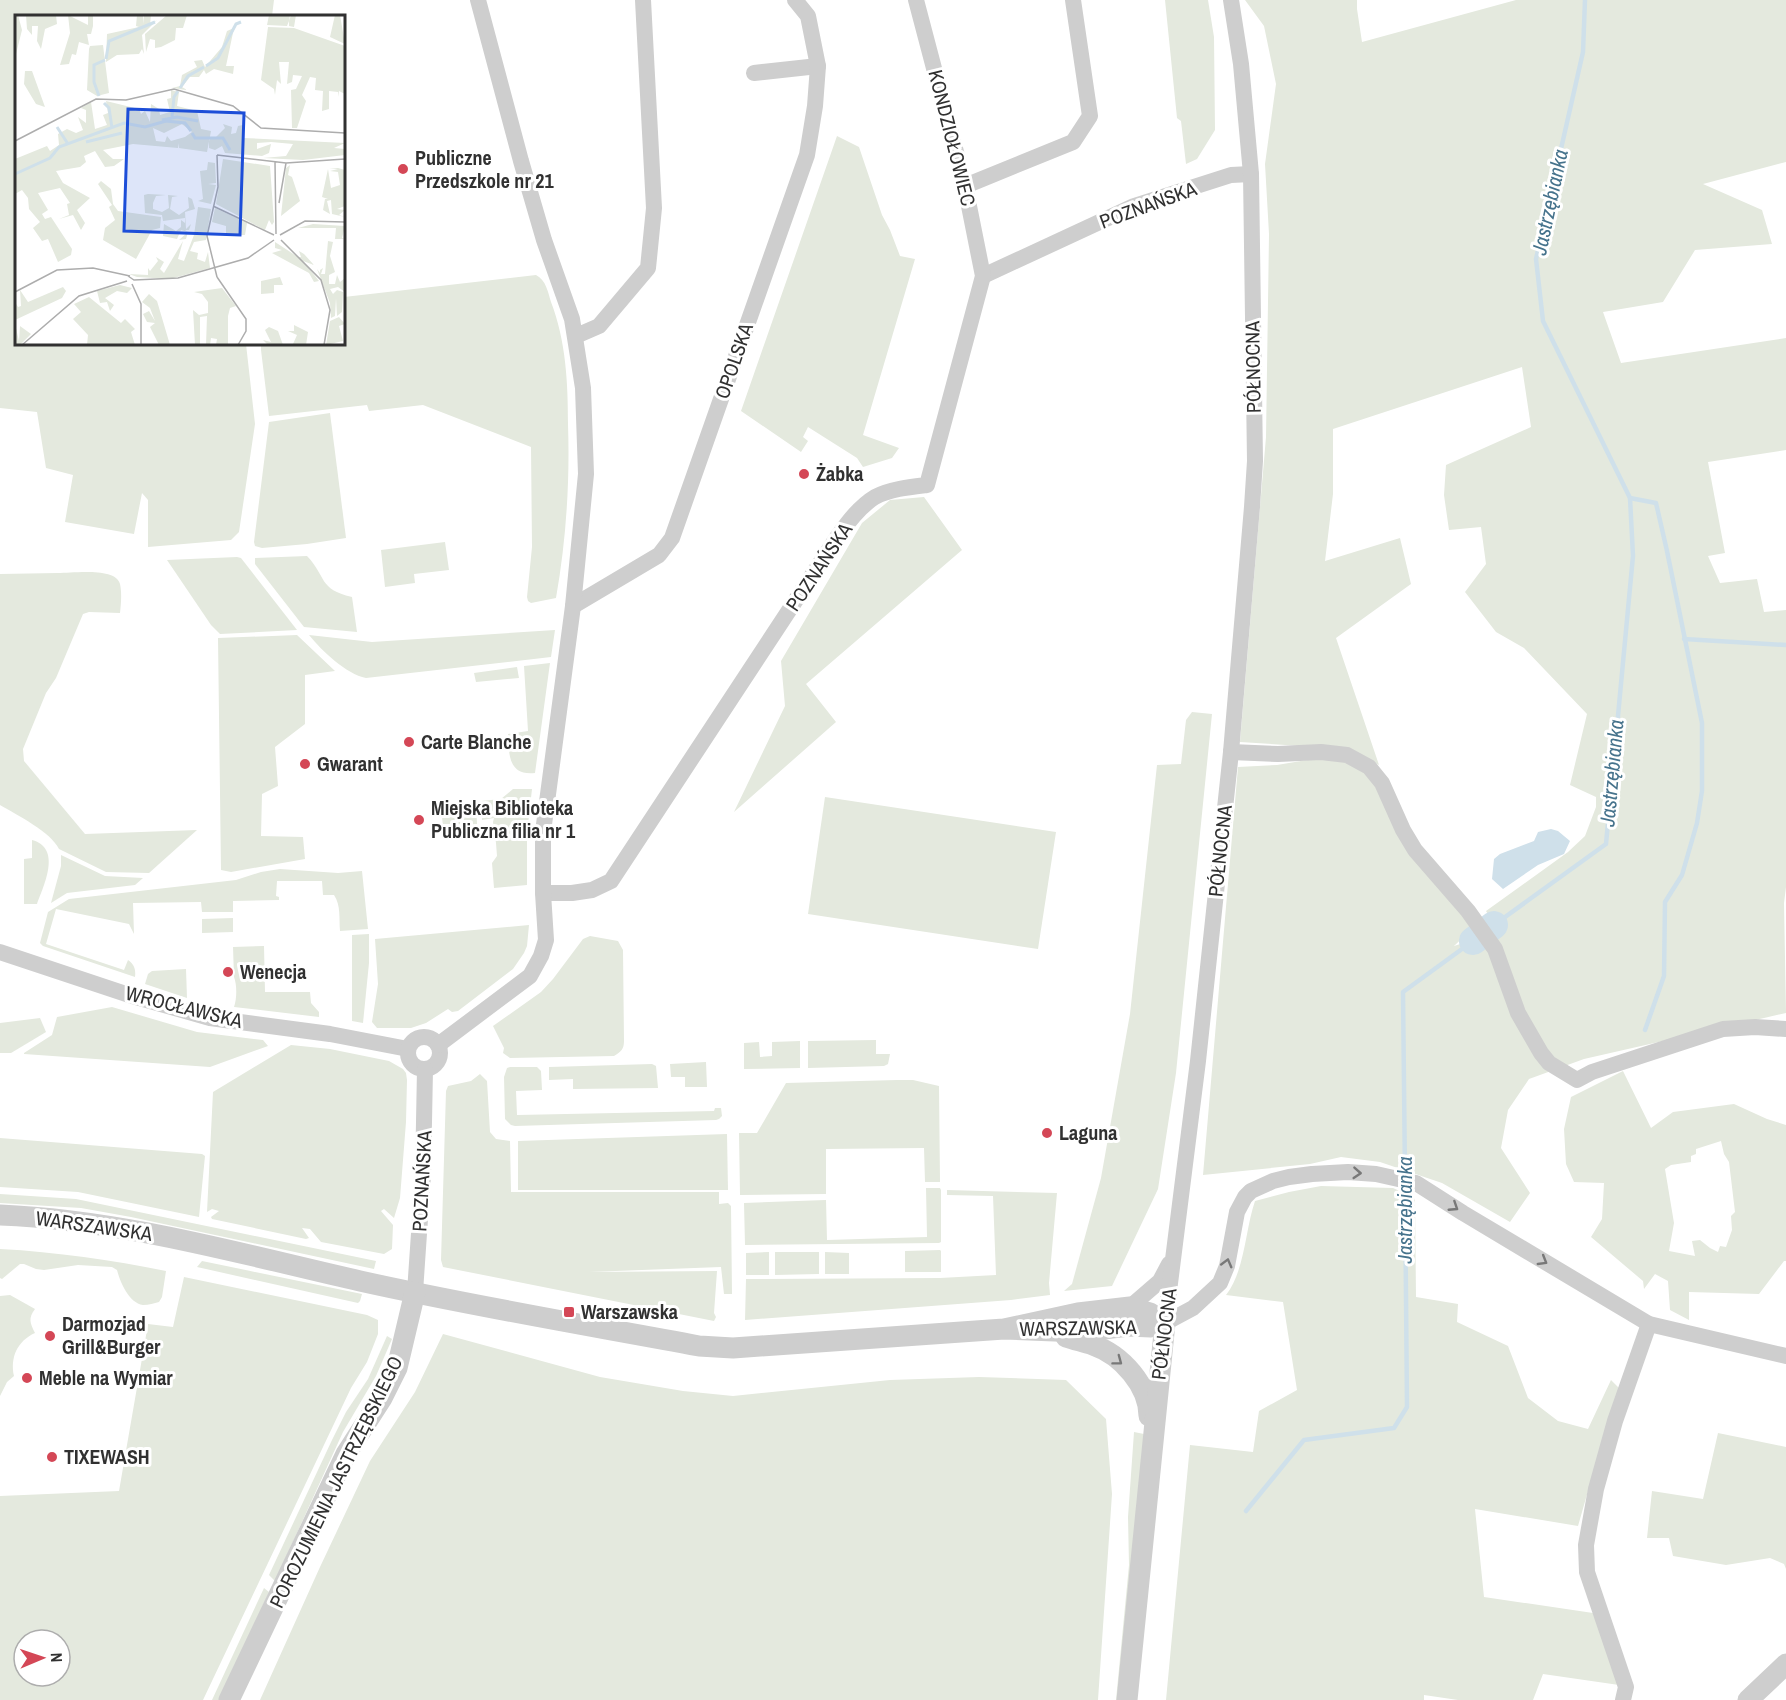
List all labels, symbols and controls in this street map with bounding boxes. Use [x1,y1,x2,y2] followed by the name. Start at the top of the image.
[15,15,345,345] inset map
[923,67,982,209] street label: KONDZIOŁOWIEC
[415,144,554,194] place label: Publiczne Przedszkole nr 21
[1524,146,1575,258] water label: Jastrzębianka
[396,162,410,176] marker: Publiczne Przedszkole nr 21
[1096,175,1200,235] street label: POZNAŃSKA
[708,319,759,402] street label: OPOLSKA
[1238,321,1267,413] street label: PÓŁNOCNA
[816,460,863,487] place label: Żabka
[797,467,811,481] marker: Żabka
[779,517,858,616] street label: POZNAŃSKA
[1592,718,1631,829] water label: Jastrzębianka
[421,728,531,755] place label: Carte Blanche
[402,735,416,749] marker: Carte Blanche
[317,750,383,777] place label: Gwarant
[298,757,312,771] marker: Gwarant
[431,794,576,844] place label: Miejska Biblioteka Publiczna filia nr 1
[1201,804,1238,898] street label: PÓŁNOCNA
[412,813,426,827] marker: Miejska Biblioteka Publiczna filia nr 1
[240,958,306,985] place label: Wenecja
[221,965,235,979] marker: Wenecja
[123,979,246,1034] street label: WROCŁAWSKA
[1059,1119,1117,1146] place label: Laguna
[1040,1126,1054,1140] marker: Laguna
[405,1130,438,1232] street label: POZNAŃSKA
[1390,1156,1419,1265] water label: Jastrzębianka
[1353,1166,1362,1179] one-way arrow
[1448,1200,1458,1212] one-way arrow
[34,1204,154,1247] street label: WARSZAWSKA
[1537,1253,1547,1265] one-way arrow
[1219,1258,1232,1268] one-way arrow
[1144,1287,1183,1381] street label: PÓŁNOCNA
[581,1298,678,1325] place label: Warszawska
[562,1305,576,1319] marker: Warszawska
[62,1310,161,1360] place label: Darmozjad Grill&Burger
[1019,1313,1137,1342] street label: WARSZAWSKA
[43,1329,57,1343] marker: Darmozjad Grill&Burger
[263,1351,408,1612] street label: POROZUMIENIA JASTRZĘBSKIEGO
[1111,1354,1122,1365] one-way arrow
[39,1364,173,1391] place label: Meble na Wymiar
[20,1371,34,1385] marker: Meble na Wymiar
[64,1443,150,1470] place label: TIXEWASH
[45,1450,59,1464] marker: TIXEWASH
[12,1628,72,1688] north arrow
[46,1652,68,1663] text: N

